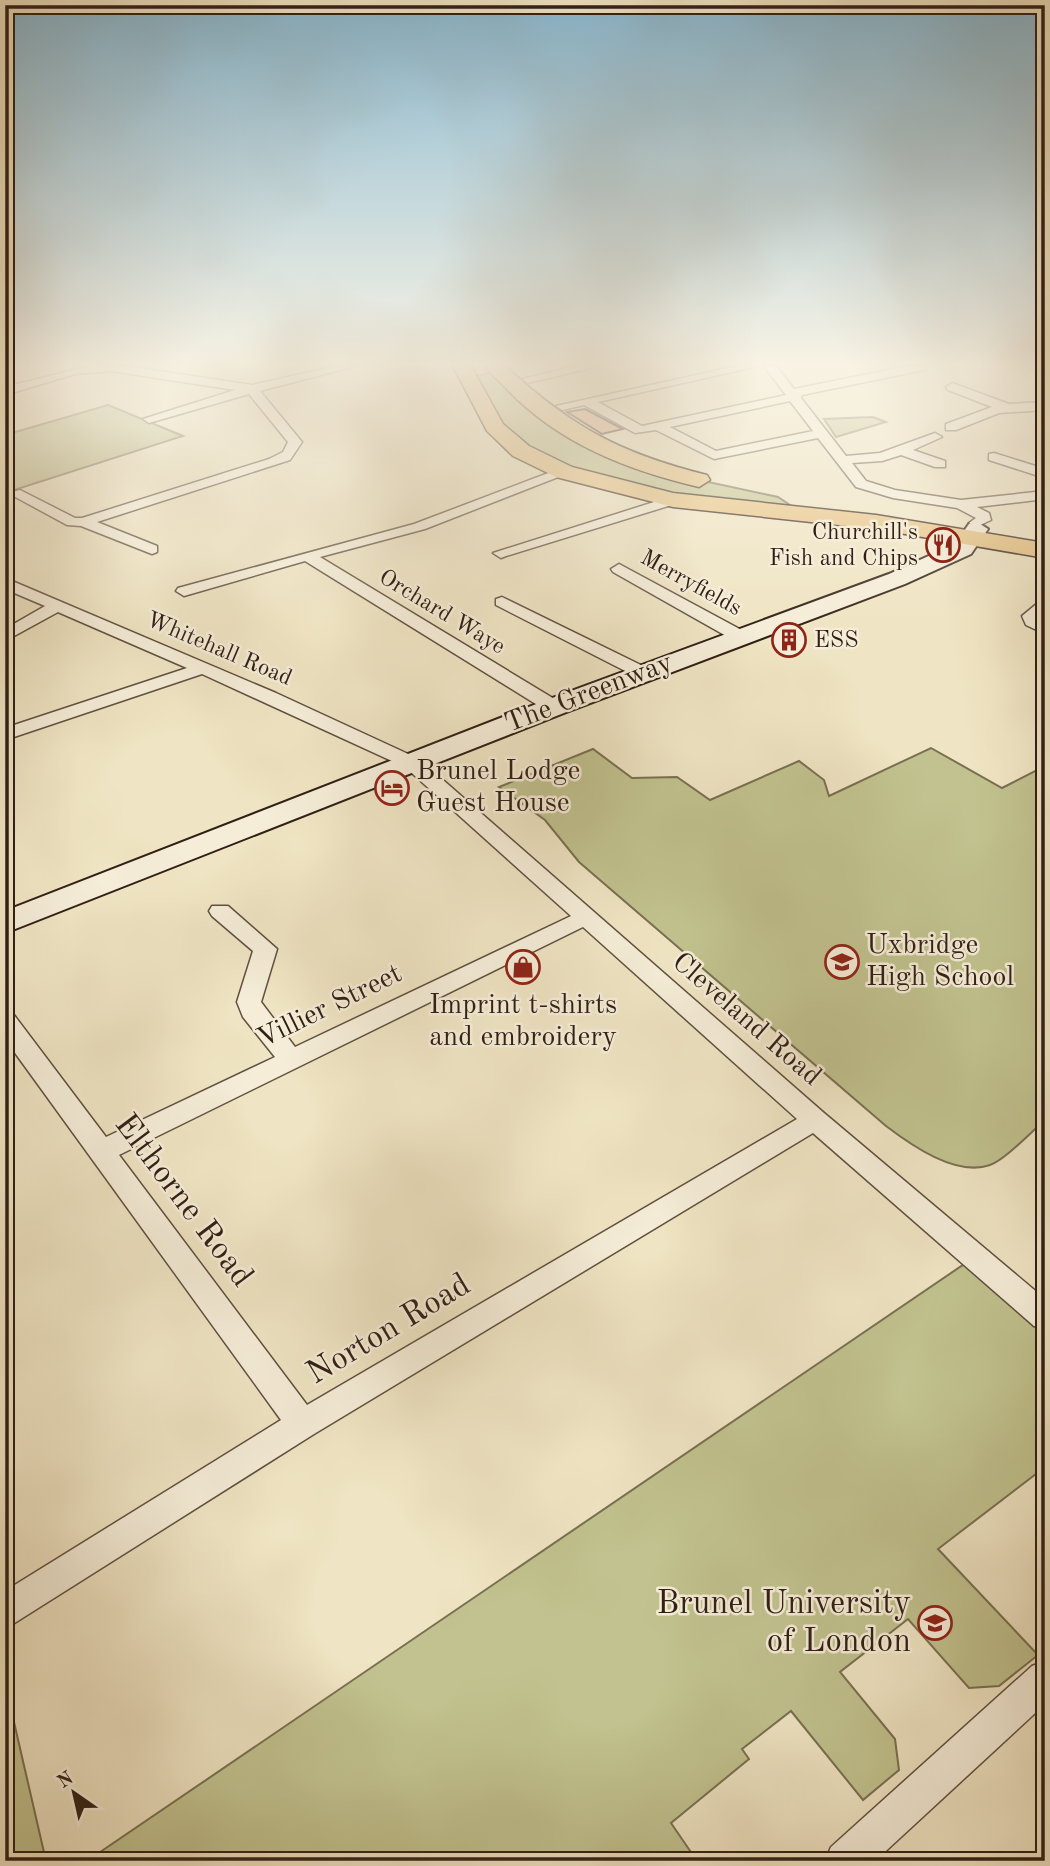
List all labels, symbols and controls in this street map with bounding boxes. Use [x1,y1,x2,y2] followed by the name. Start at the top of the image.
[769,521,918,570] place label: Churchill's Fish and Chips
[924,526,962,564] restaurant icon: Churchill's Fish and Chips
[637,546,746,620] street label: Merryfields
[375,565,509,659] street label: Orchard Waye
[143,608,295,690] street label: Whitehall Road
[770,621,808,659] building icon: ESS
[814,629,858,652] place label: ESS
[501,649,677,739] street label: The Greenway
[416,758,580,818] place label: Brunel Lodge Guest House
[373,769,411,807] hotel icon: Brunel Lodge Guest House
[866,932,1014,992] place label: Uxbridge High School
[823,943,861,981] school or university icon: Uxbridge High School
[504,948,542,986] shop icon: Imprint t-shirts and embroidery
[666,948,826,1092] street label: Cleveland Road
[253,960,407,1054] street label: Villier Street
[429,992,617,1052] place label: Imprint t-shirts and embroidery
[108,1108,258,1294] street label: Elthorne Road
[302,1269,476,1391] street label: Norton Road
[657,1588,911,1659] place label: Brunel University of London
[916,1604,954,1642] school or university icon: Brunel University of London
[38,1758,108,1828] north arrow
[55,1769,78,1793] text: N

